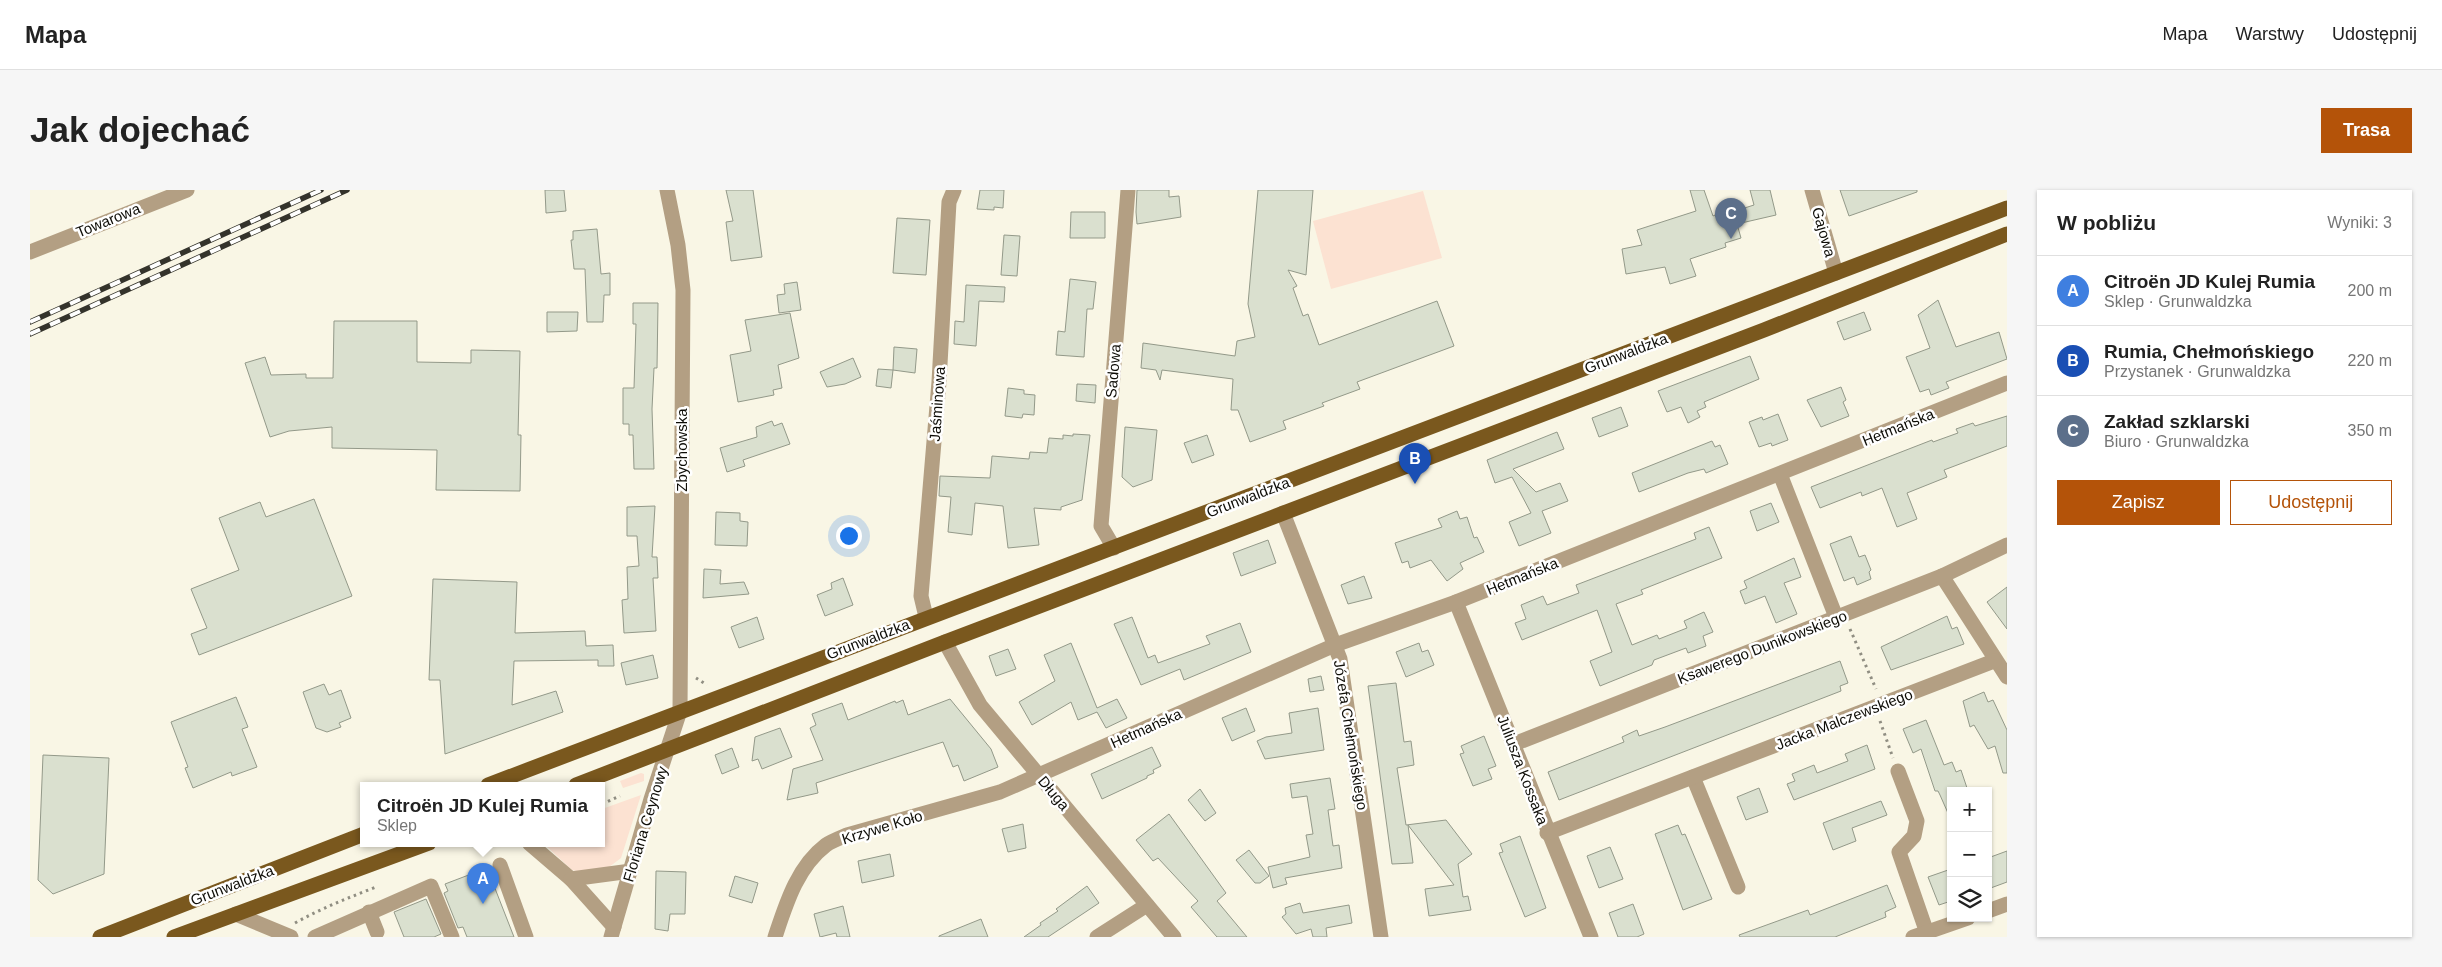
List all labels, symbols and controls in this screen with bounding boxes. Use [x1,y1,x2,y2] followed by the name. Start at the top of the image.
[25,21,86,48] text: Mapa
[2163,24,2208,44] text: Mapa
[2236,24,2304,44] text: Warstwy
[2332,24,2417,44] text: Udostępnij
[2321,108,2412,153] button: Trasa
[30,110,250,149] text: Jak dojechać
[1715,198,1747,239] pin: C
[74,199,143,241] street label: Towarowa
[1809,205,1839,259] street label: Gajowa
[2057,211,2156,234] text: W pobliżu
[2327,214,2392,231] text: Wyniki: 3
[2104,271,2315,292] text: Citroën JD Kulej Rumia
[2067,282,2079,299] text: A
[2348,282,2392,299] text: 200 m
[2104,293,2252,310] text: Sklep · Grunwaldzka
[1582,329,1671,377] street label: Grunwaldzka
[2104,341,2314,362] text: Rumia, Chełmońskiego
[1102,343,1124,399] street label: Sadowa
[2067,352,2079,369] text: B
[2348,352,2392,369] text: 220 m
[2104,363,2291,380] text: Przystanek · Grunwaldzka
[926,365,948,442] street label: Jaśminowa
[1860,405,1937,449] street label: Hetmańska
[673,408,690,492] street label: Zbychowska
[2104,411,2250,432] text: Zakład szklarski
[2067,422,2079,439] text: C
[2348,422,2392,439] text: 350 m
[2104,433,2249,450] text: Biuro · Grunwaldzka
[1399,443,1431,484] pin: B
[1204,473,1293,521] street label: Grunwaldzka
[2057,480,2220,525] button: Zapisz
[2230,480,2392,525] button: Udostępnij
[836,523,862,549] your location
[1484,554,1561,598] street label: Hetmańska
[1675,607,1849,687] street label: Ksawerego Dunikowskiego
[824,615,913,663] street label: Grunwaldzka
[1331,659,1371,811] street label: Józefa Chełmońskiego
[1773,685,1915,753] street label: Jacka Malczewskiego
[1108,705,1185,751] street label: Hetmańska
[1494,713,1552,828] street label: Juliusza Kossaka
[619,764,671,884] street label: Floriana Ceynowy
[1035,773,1074,814] street label: Długa
[360,782,605,847] popup
[1947,787,1992,922] map controls
[1947,787,1992,832] button: +
[377,795,588,816] text: Citroën JD Kulej Rumia
[840,807,924,847] street label: Krzywe Koło
[377,817,417,834] text: Sklep
[1947,832,1992,877] button: −
[188,861,277,909] street label: Grunwaldzka
[467,863,499,904] pin: A
[1947,877,1992,922] button: layers

